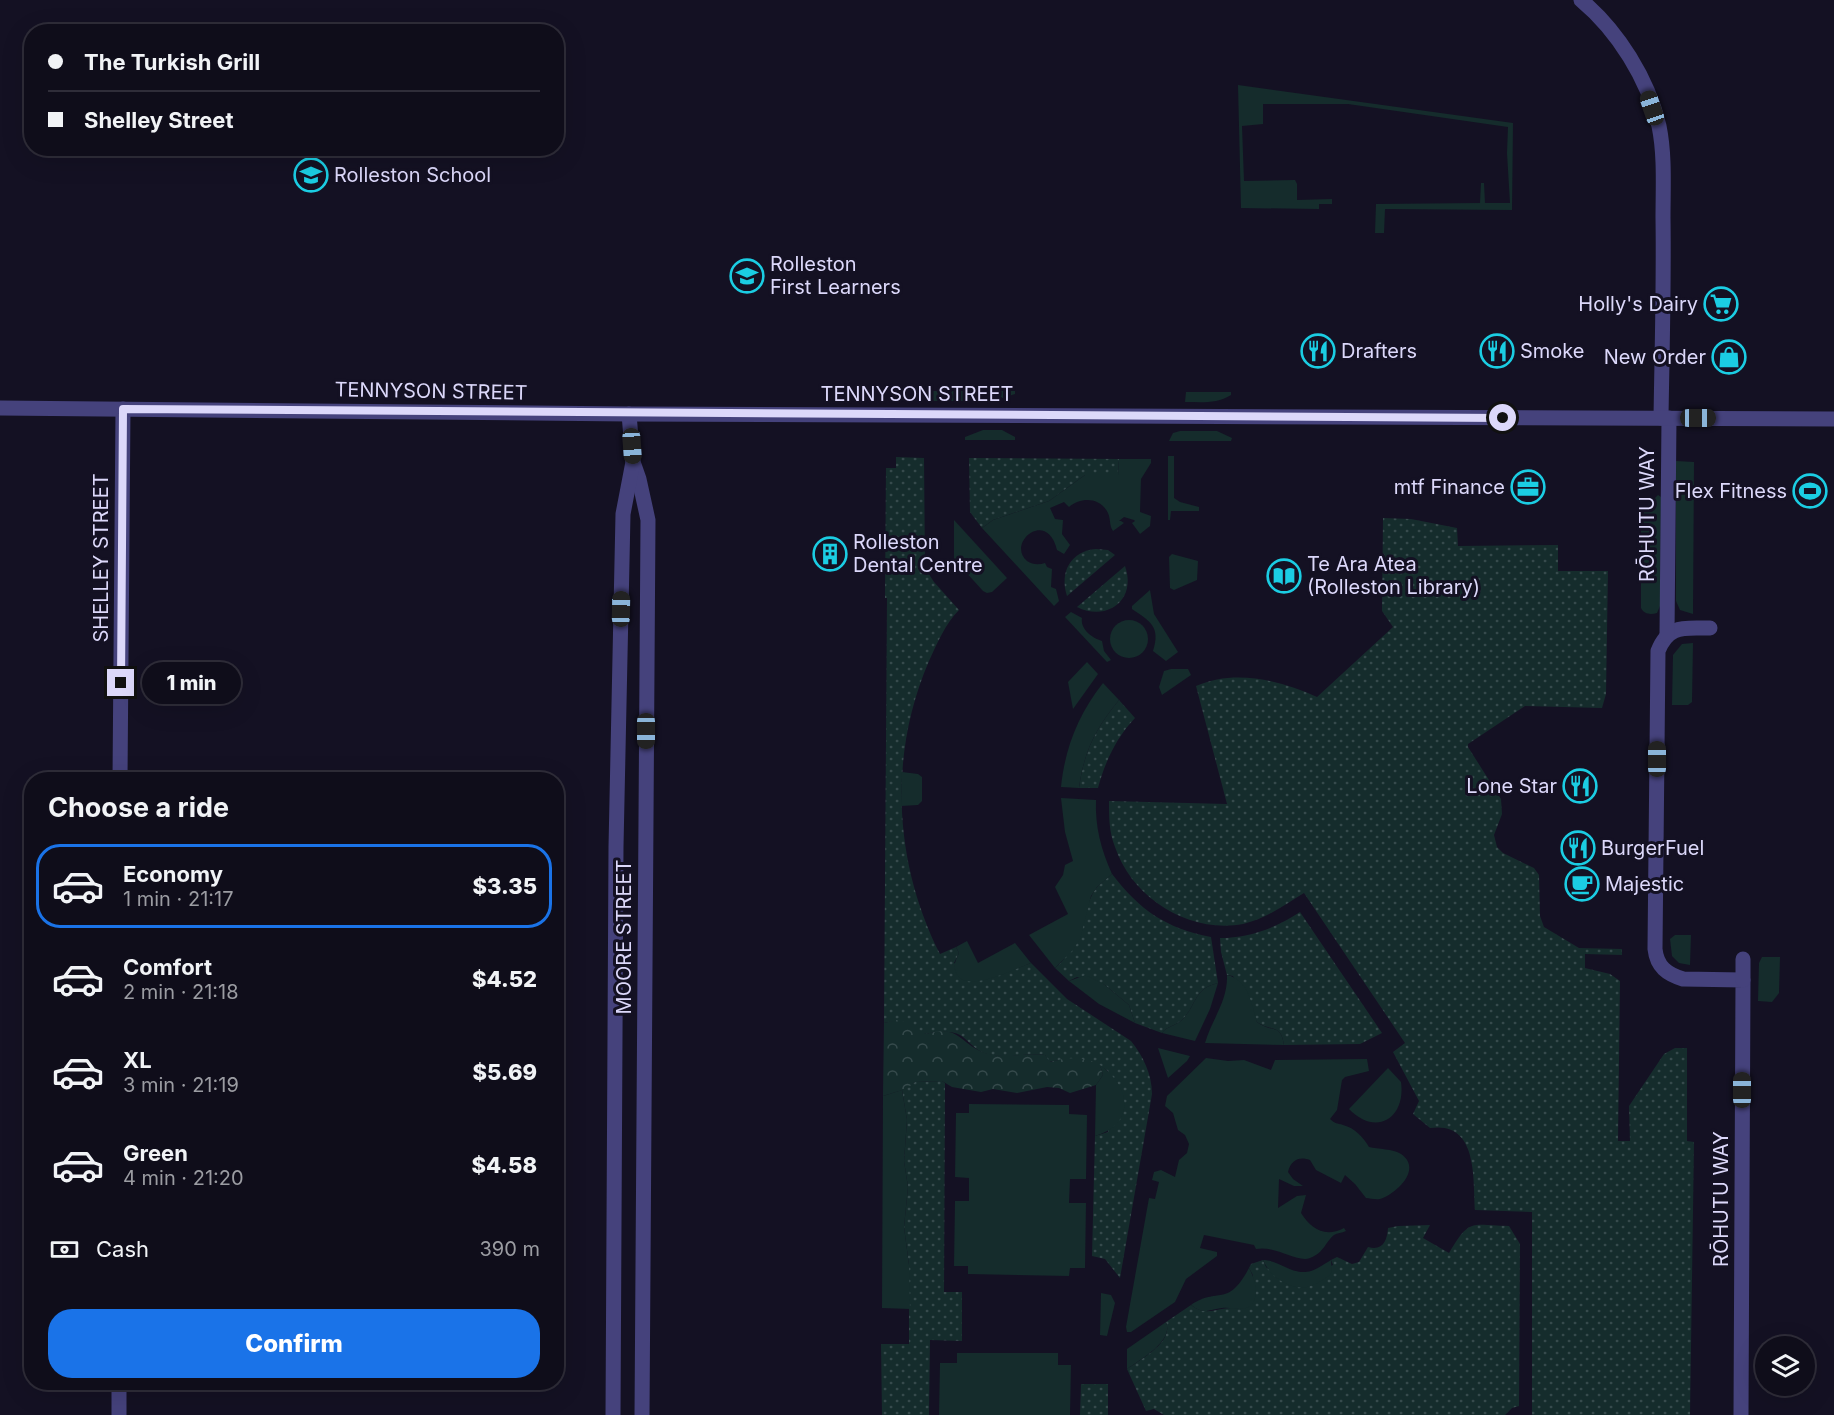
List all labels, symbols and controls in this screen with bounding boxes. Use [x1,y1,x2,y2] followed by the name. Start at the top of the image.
[84,49,260,75] text: The Turkish Grill
[1638,88,1666,128] car
[84,107,233,133] text: Shelley Street
[293,157,329,193] school or university icon: Rolleston School
[334,163,491,187] place label: Rolleston School
[770,252,901,299] place label: Rolleston First Learners
[729,258,765,294] school or university icon: Rolleston First Learners
[1703,286,1739,322] supermarket icon: Holly's Dairy
[1578,292,1698,316] place label: Holly's Dairy
[1300,333,1336,369] restaurant icon: Drafters
[1479,333,1515,369] restaurant icon: Smoke
[1341,339,1417,363] place label: Drafters
[1520,339,1585,363] place label: Smoke
[1711,339,1747,375] shop icon: New Order
[1604,345,1706,369] place label: New Order
[334,377,528,405] street label: TENNYSON STREET
[820,382,1014,406] street label: TENNYSON STREET
[1489,404,1516,431] route start
[1680,409,1716,427] car
[622,427,642,465] car
[1635,446,1659,582] street label: RŌHUTU WAY
[1510,469,1546,505] office icon: mtf Finance
[89,473,113,643] street label: SHELLEY STREET
[1792,473,1828,509] sports icon: Flex Fitness
[1394,475,1505,499] place label: mtf Finance
[1675,479,1787,503] place label: Flex Fitness
[853,530,983,577] place label: Rolleston Dental Centre
[812,536,848,572] building icon: Rolleston Dental Centre
[1307,552,1480,599] place label: Te Ara Atea (Rolleston Library)
[1266,558,1302,594] library icon: Te Ara Atea (Rolleston Library)
[612,591,630,627] car
[142,662,241,704] callout: 1 min
[107,669,134,696] route end
[166,671,217,695] text: 1 min
[637,713,655,749] car
[1648,741,1666,777] car
[1562,768,1598,804] restaurant icon: Lone Star
[1466,774,1557,798] place label: Lone Star
[48,791,229,824] text: Choose a ride
[1560,830,1596,866] restaurant icon: BurgerFuel
[1601,836,1704,860] place label: BurgerFuel
[51,859,105,913] icon: car
[612,860,636,1014] street label: MOORE STREET
[123,861,223,887] text: Economy
[1564,866,1600,902] cafe icon: Majestic
[1605,872,1684,896] place label: Majestic
[472,873,537,899] text: $3.35
[123,887,234,911] text: 1 min · 21:17
[51,952,105,1006] icon: car
[123,954,212,980] text: Comfort
[472,966,537,992] text: $4.52
[123,980,239,1004] text: 2 min · 21:18
[51,1045,105,1099] icon: car
[123,1047,152,1073] text: XL
[472,1059,537,1085] text: $5.69
[1733,1072,1751,1108] car
[123,1073,239,1097] text: 3 min · 21:19
[1709,1131,1733,1267] street label: RŌHUTU WAY
[51,1138,105,1192] icon: car
[123,1140,188,1166] text: Green
[471,1152,537,1178] text: $4.58
[123,1166,244,1190] text: 4 min · 21:20
[48,1233,81,1266] icon: cash
[96,1236,149,1262] text: Cash
[479,1237,540,1261] text: 390 m
[48,1309,540,1378] button: Confirm
[1755,1336,1815,1396] map controls
[1755,1336,1815,1396] button: layers

